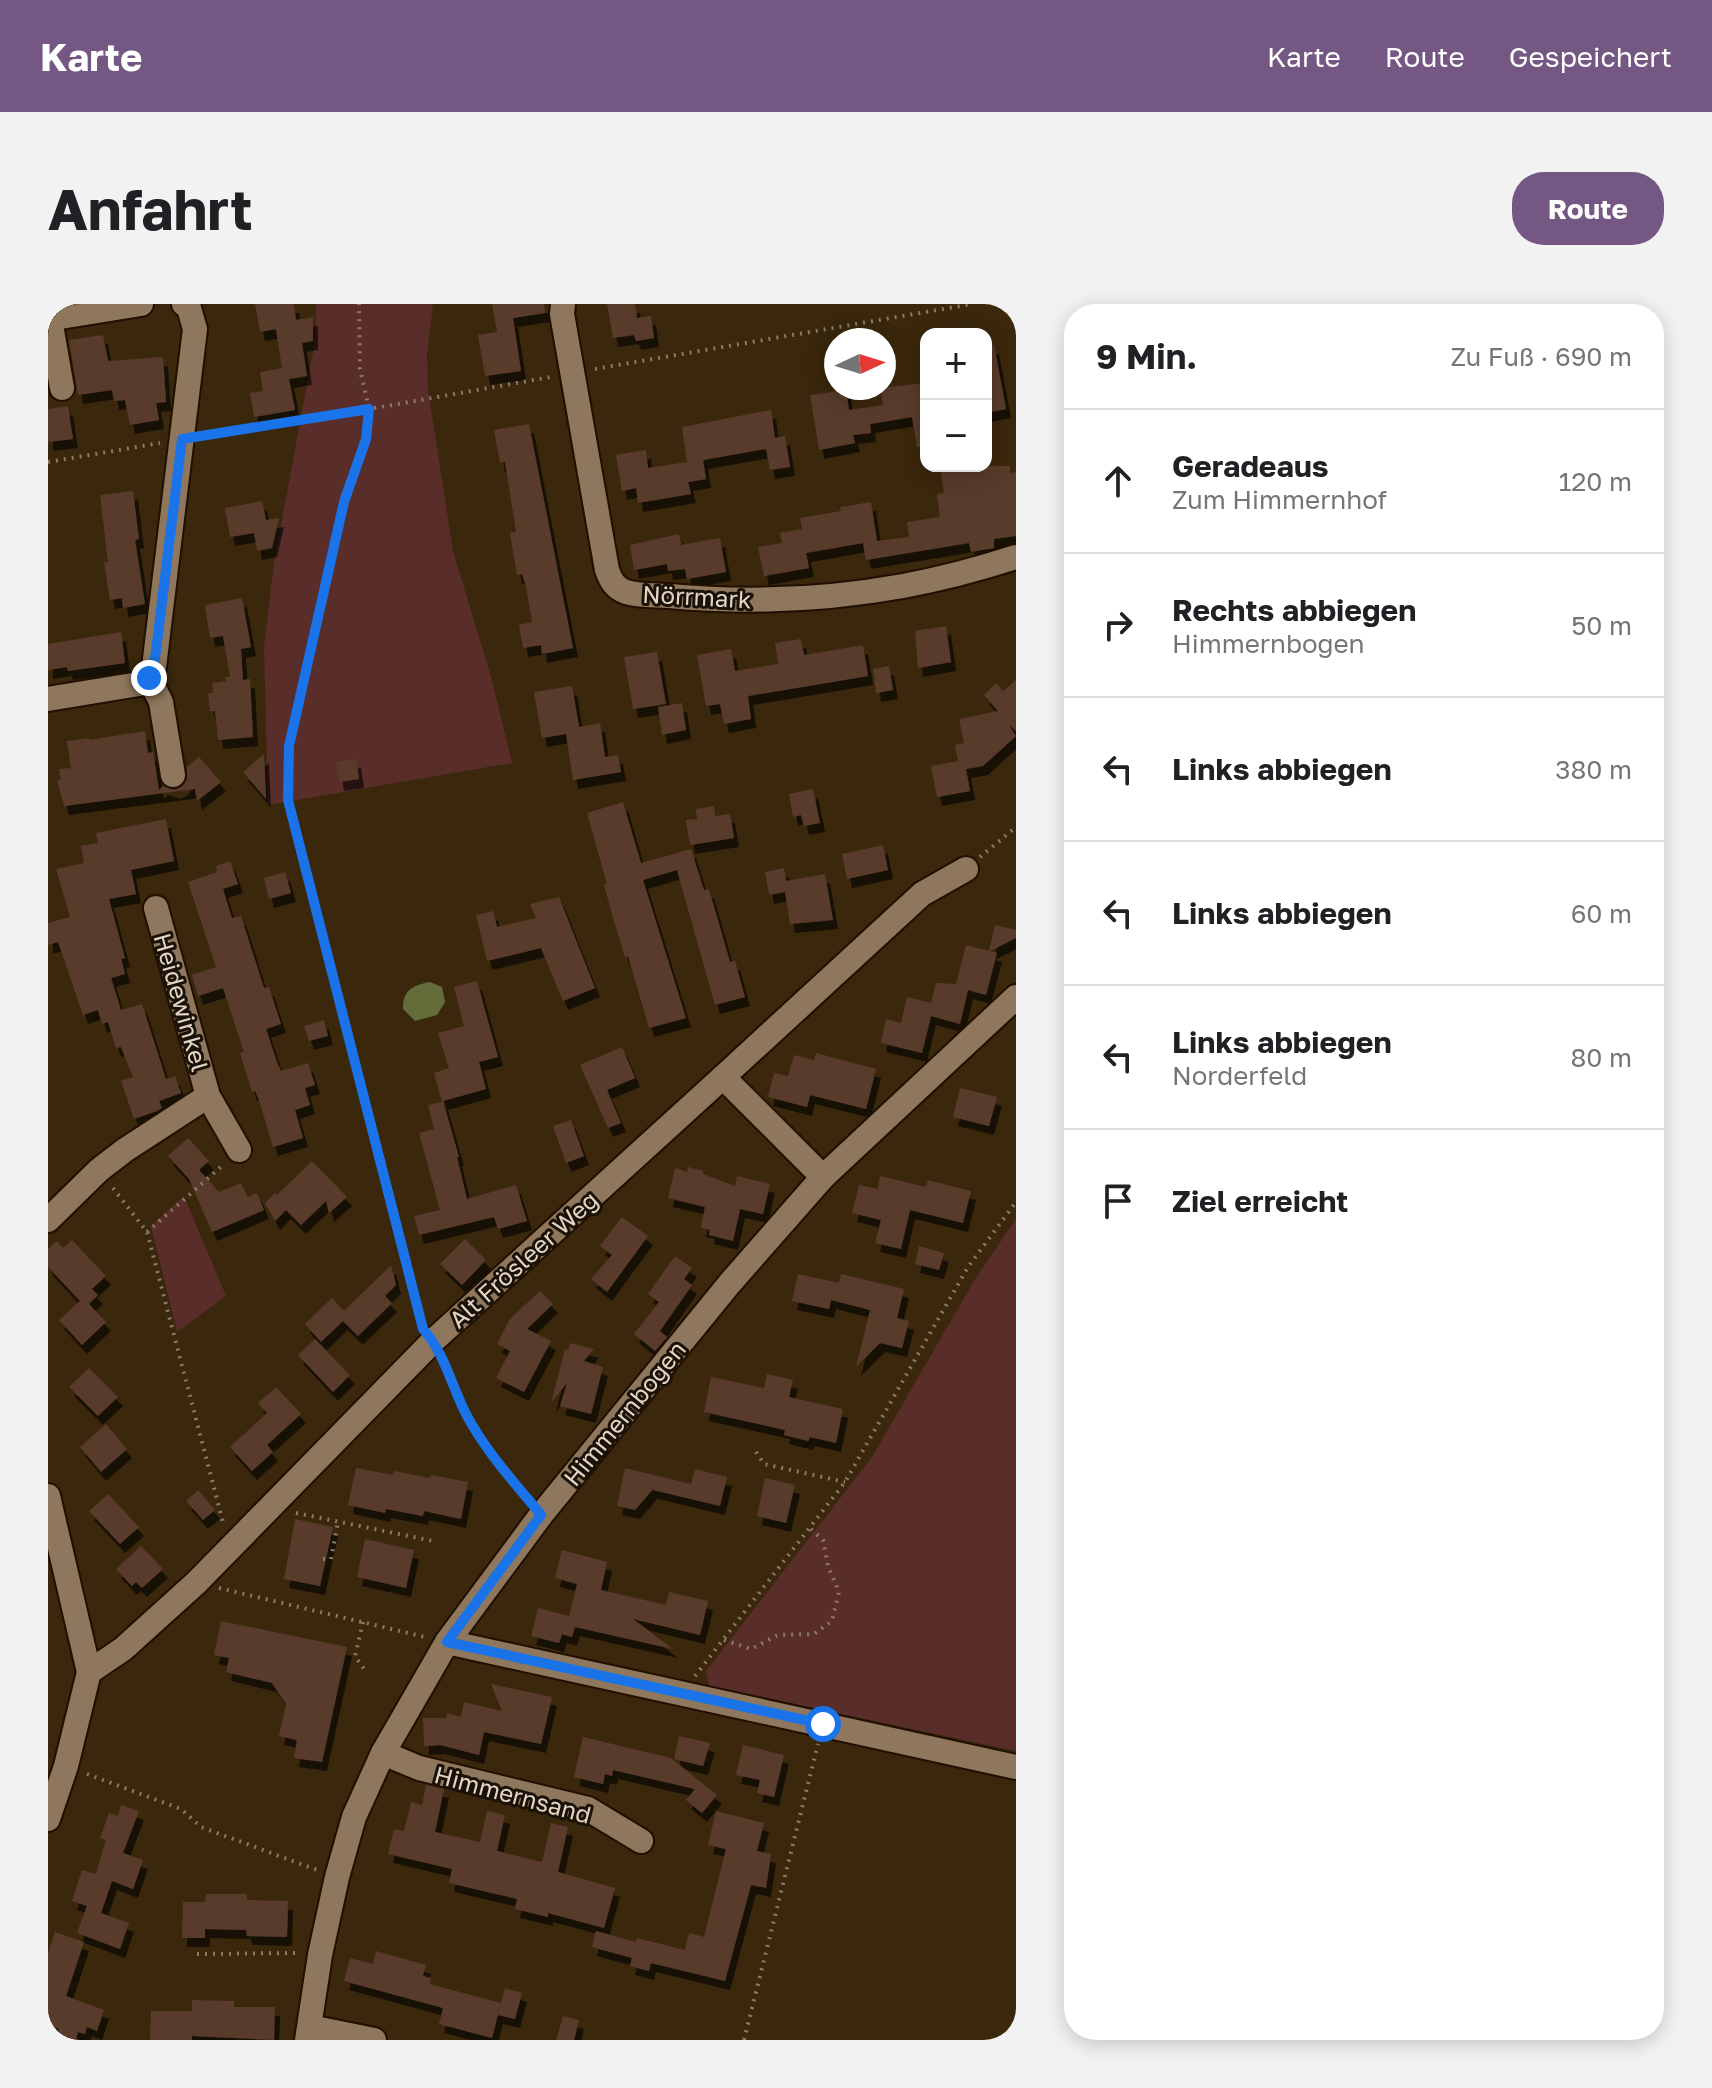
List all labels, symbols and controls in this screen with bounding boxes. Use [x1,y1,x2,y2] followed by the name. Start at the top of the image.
[40,34,142,79] text: Karte
[1267,40,1341,73] text: Karte
[1385,40,1465,73] text: Route
[1509,40,1672,73] text: Gespeichert
[1512,172,1664,245] button: Route
[48,175,253,242] text: Anfahrt
[824,328,896,400] north arrow
[920,328,992,472] map controls
[920,328,992,400] button: +
[1096,336,1197,376] text: 9 Min.
[1451,341,1632,372] text: Zu Fuß · 690 m
[920,400,992,472] button: −
[1172,448,1329,484] text: Geradeaus
[1096,459,1140,503] icon: ahead
[1559,466,1632,497] text: 120 m
[1172,484,1387,515] text: Zum Himmernhof
[642,579,752,613] street label: Nörrmark
[1172,592,1416,628] text: Rechts abbiegen
[1096,603,1140,647] icon: right
[1571,610,1632,641] text: 50 m
[1172,628,1365,659] text: Himmernbogen
[131,660,167,696] route end
[1096,747,1140,791] icon: left
[1172,751,1392,787] text: Links abbiegen
[1555,754,1632,785] text: 380 m
[1096,891,1140,935] icon: left
[1172,895,1392,931] text: Links abbiegen
[1571,898,1632,929] text: 60 m
[148,930,216,1074] street label: Heidewinkel
[1172,1024,1392,1060] text: Links abbiegen
[1096,1035,1140,1079] icon: left
[1571,1042,1632,1073] text: 80 m
[1172,1060,1307,1091] text: Norderfeld
[1096,1179,1140,1223] icon: arrive
[1172,1183,1348,1219] text: Ziel erreicht
[443,1185,603,1333] street label: Alt Frösleer Weg
[557,1335,691,1491] street label: Himmernbogen
[805,1706,841,1742] route start
[431,1759,595,1829] street label: Himmernsand

